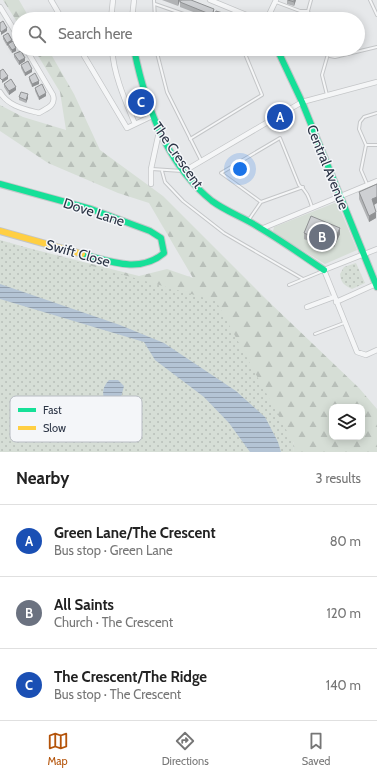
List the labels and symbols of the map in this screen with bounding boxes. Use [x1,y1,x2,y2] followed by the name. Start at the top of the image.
[128,87,154,117] pin: C
[267,102,293,132] pin: A
[149,118,208,192] street label: The Crescent
[303,122,353,212] street label: Central Avenue
[230,159,250,179] your location
[61,194,127,230] street label: Dove Lane
[309,222,335,252] pin: B
[44,235,112,271] street label: Swift Close
[10,396,142,442] legend
[43,403,62,417] text: Fast
[43,421,66,435] text: Slow

